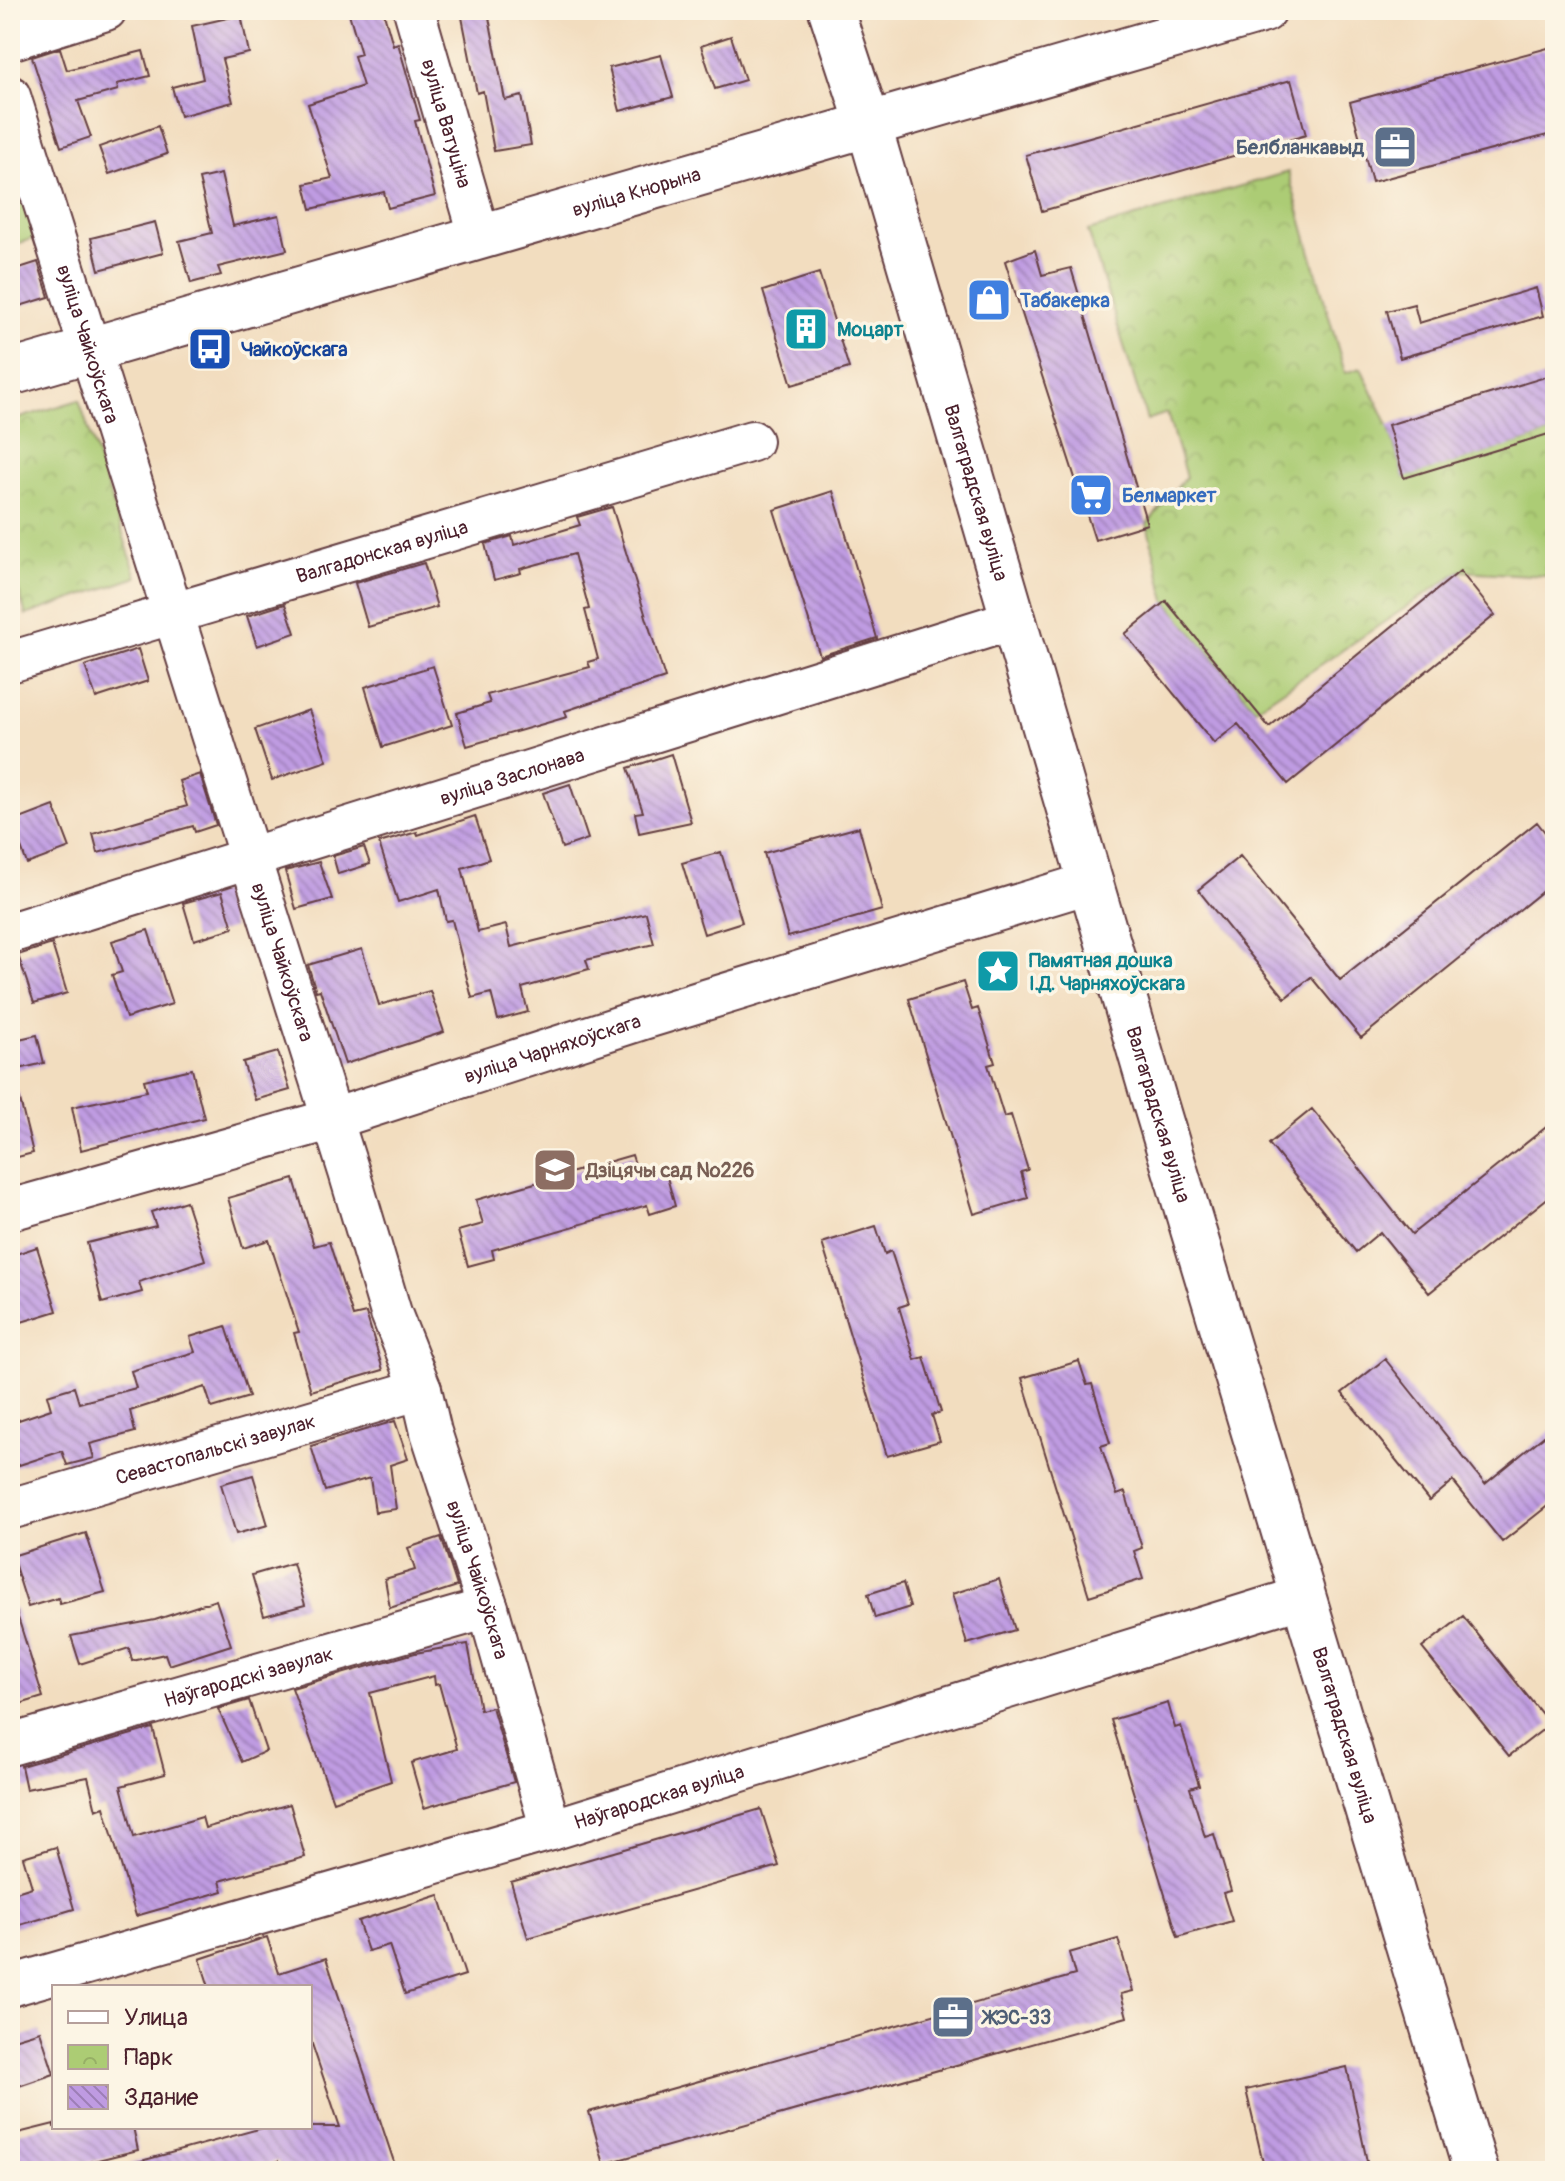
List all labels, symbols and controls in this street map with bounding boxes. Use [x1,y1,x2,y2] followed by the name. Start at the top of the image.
[416,56,477,191] street label: вуліца Ватуціна
[1371,123,1419,171] office icon: Белбланкавыд
[1236,135,1365,160] place label: Белбланкавыд
[569,162,704,223] street label: вуліца Кнорына
[51,262,124,427] street label: вуліца Чайкоўскага
[965,276,1013,324] shop icon: Табакерка
[1019,288,1110,313] place label: Табакерка
[782,305,830,353] building icon: Моцарт
[837,317,904,342] place label: Моцарт
[186,325,234,373] bus stop icon: Чайкоўскага
[241,337,347,362] place label: Чайкоўскага
[938,401,1013,584] street label: Валгаградская вуліца
[1067,471,1115,519] supermarket icon: Белмаркет
[1122,483,1217,508] place label: Белмаркет
[293,514,471,589] street label: Валгадонская вуліца
[437,742,587,811] street label: вуліца Заслонава
[246,880,319,1045] street label: вуліца Чайкоўскага
[974,947,1022,995] place icon: Памятная дошка І.Д. Чарняхоўскага
[1029,948,1185,996] place label: Памятная дошка І.Д. Чарняхоўскага
[461,1009,644,1089] street label: вуліца Чарняхоўскага
[1120,1023,1196,1206] street label: Валгаградская вуліца
[531,1146,579,1194] school or university icon: Дзіцячы сад №226
[585,1158,755,1183] place label: Дзіцячы сад №226
[113,1408,318,1491] street label: Севастопальскі завулак
[441,1497,514,1662] street label: вуліца Чайкоўскага
[161,1641,336,1713] street label: Наўгародскі завулак
[1306,1644,1383,1826] street label: Валгаградская вуліца
[571,1759,747,1835] street label: Наўгародская вуліца
[52,1985,312,2129] legend
[929,1993,977,2041] office icon: ЖЭС-33
[124,2003,188,2032] text: Улица
[981,2005,1051,2030] place label: ЖЭС-33
[124,2043,173,2072] text: Парк
[124,2083,199,2112] text: Здание

